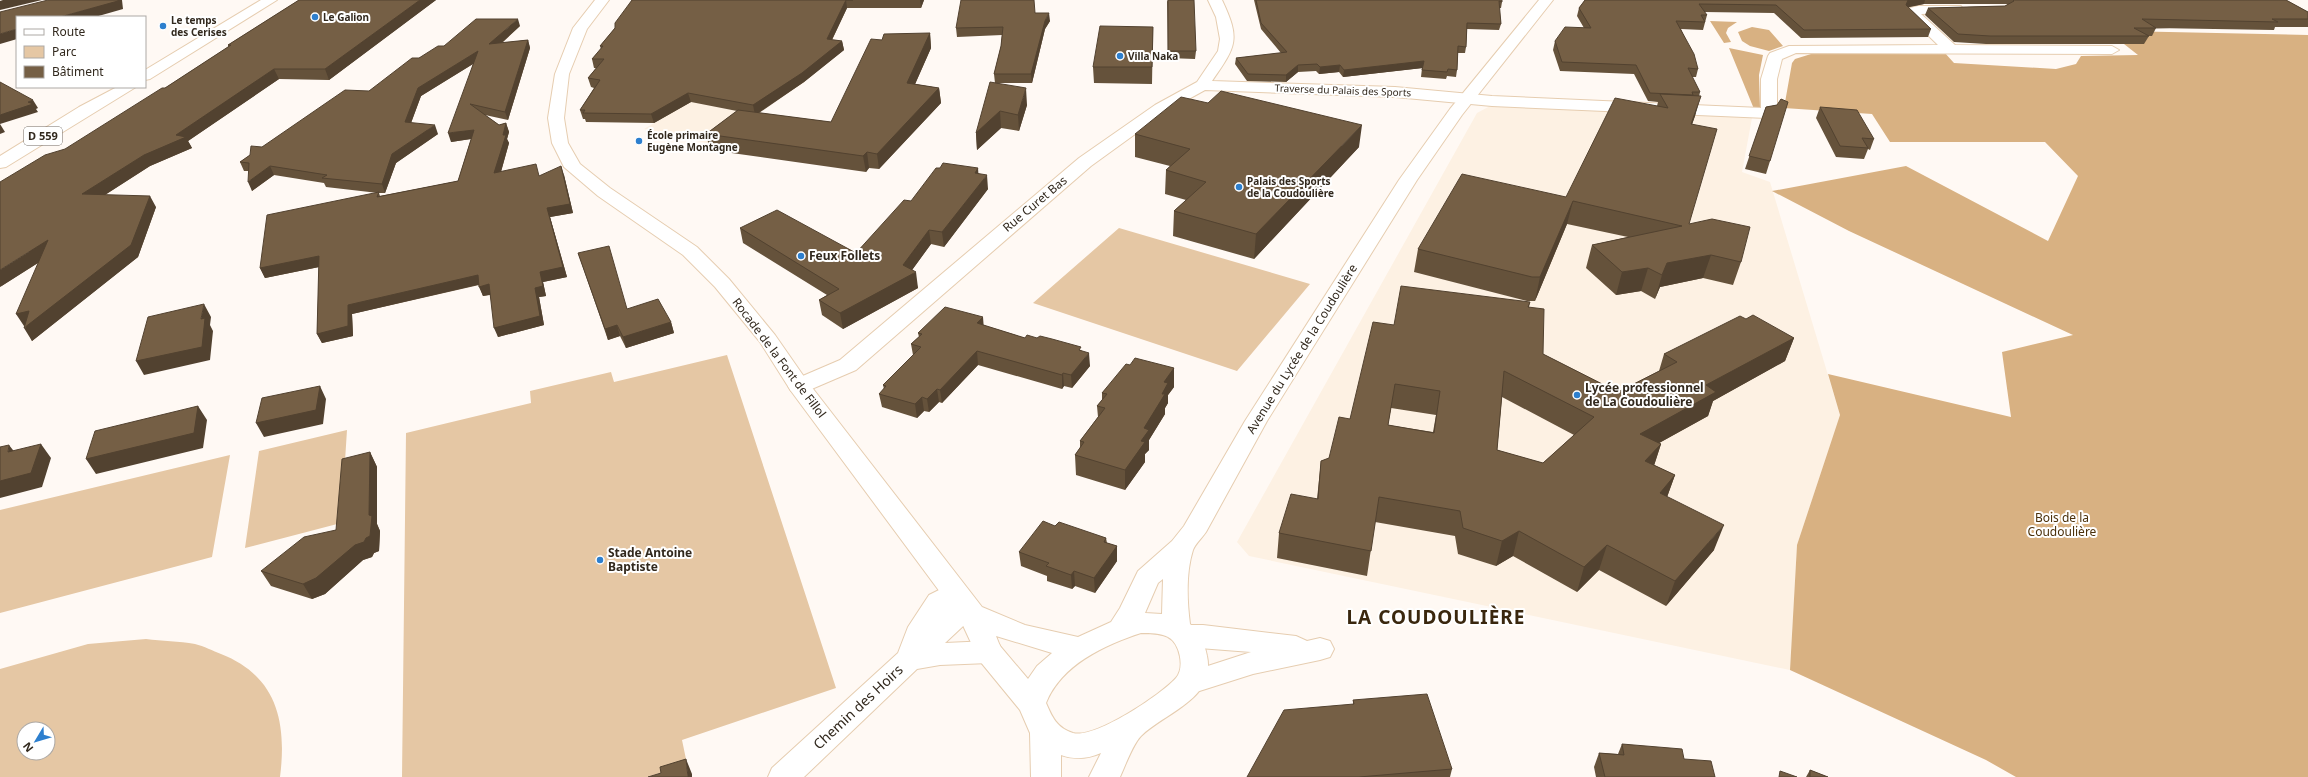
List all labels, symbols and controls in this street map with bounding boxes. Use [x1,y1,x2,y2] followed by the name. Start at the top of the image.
[323,10,369,24] place label: Le Galion
[310,12,320,22] marker: Le Galion
[171,13,227,39] place label: Le temps des Cerises
[16,16,146,88] legend
[158,21,168,31] marker: Le temps des Cerises
[52,23,85,40] text: Route
[52,43,77,60] text: Parc
[1128,49,1178,63] place label: Villa Naka
[1115,51,1125,61] marker: Villa Naka
[52,63,104,80] text: Bâtiment
[1274,81,1412,99] street label: Traverse du Palais des Sports
[24,127,62,145] road number: D 559
[647,128,738,154] place label: École primaire Eugène Montagne
[634,136,644,146] marker: École primaire Eugène Montagne
[999,172,1071,236] street label: Rue Curet Bas
[1247,174,1334,200] place label: Palais des Sports de la Coudoulière
[1234,182,1244,192] marker: Palais des Sports de la Coudoulière
[809,247,880,264] place label: Feux Follets
[796,251,806,261] marker: Feux Follets
[1242,261,1361,437] street label: Avenue du Lycée de la Coudoulière
[729,294,830,421] street label: Rocade de la Font de Fillol
[1585,379,1704,410] place label: Lycée professionnel de La Coudoulière
[1572,390,1582,400] marker: Lycée professionnel de La Coudoulière
[2028,509,2097,540] park label: Bois de la Coudoulière
[608,544,692,575] place label: Stade Antoine Baptiste
[595,555,605,565] marker: Stade Antoine Baptiste
[1347,604,1525,630] district label: LA COUDOULIÈRE
[809,660,907,753] street label: Chemin des Hoirs
[16,721,56,761] north arrow
[19,739,36,756] text: N

